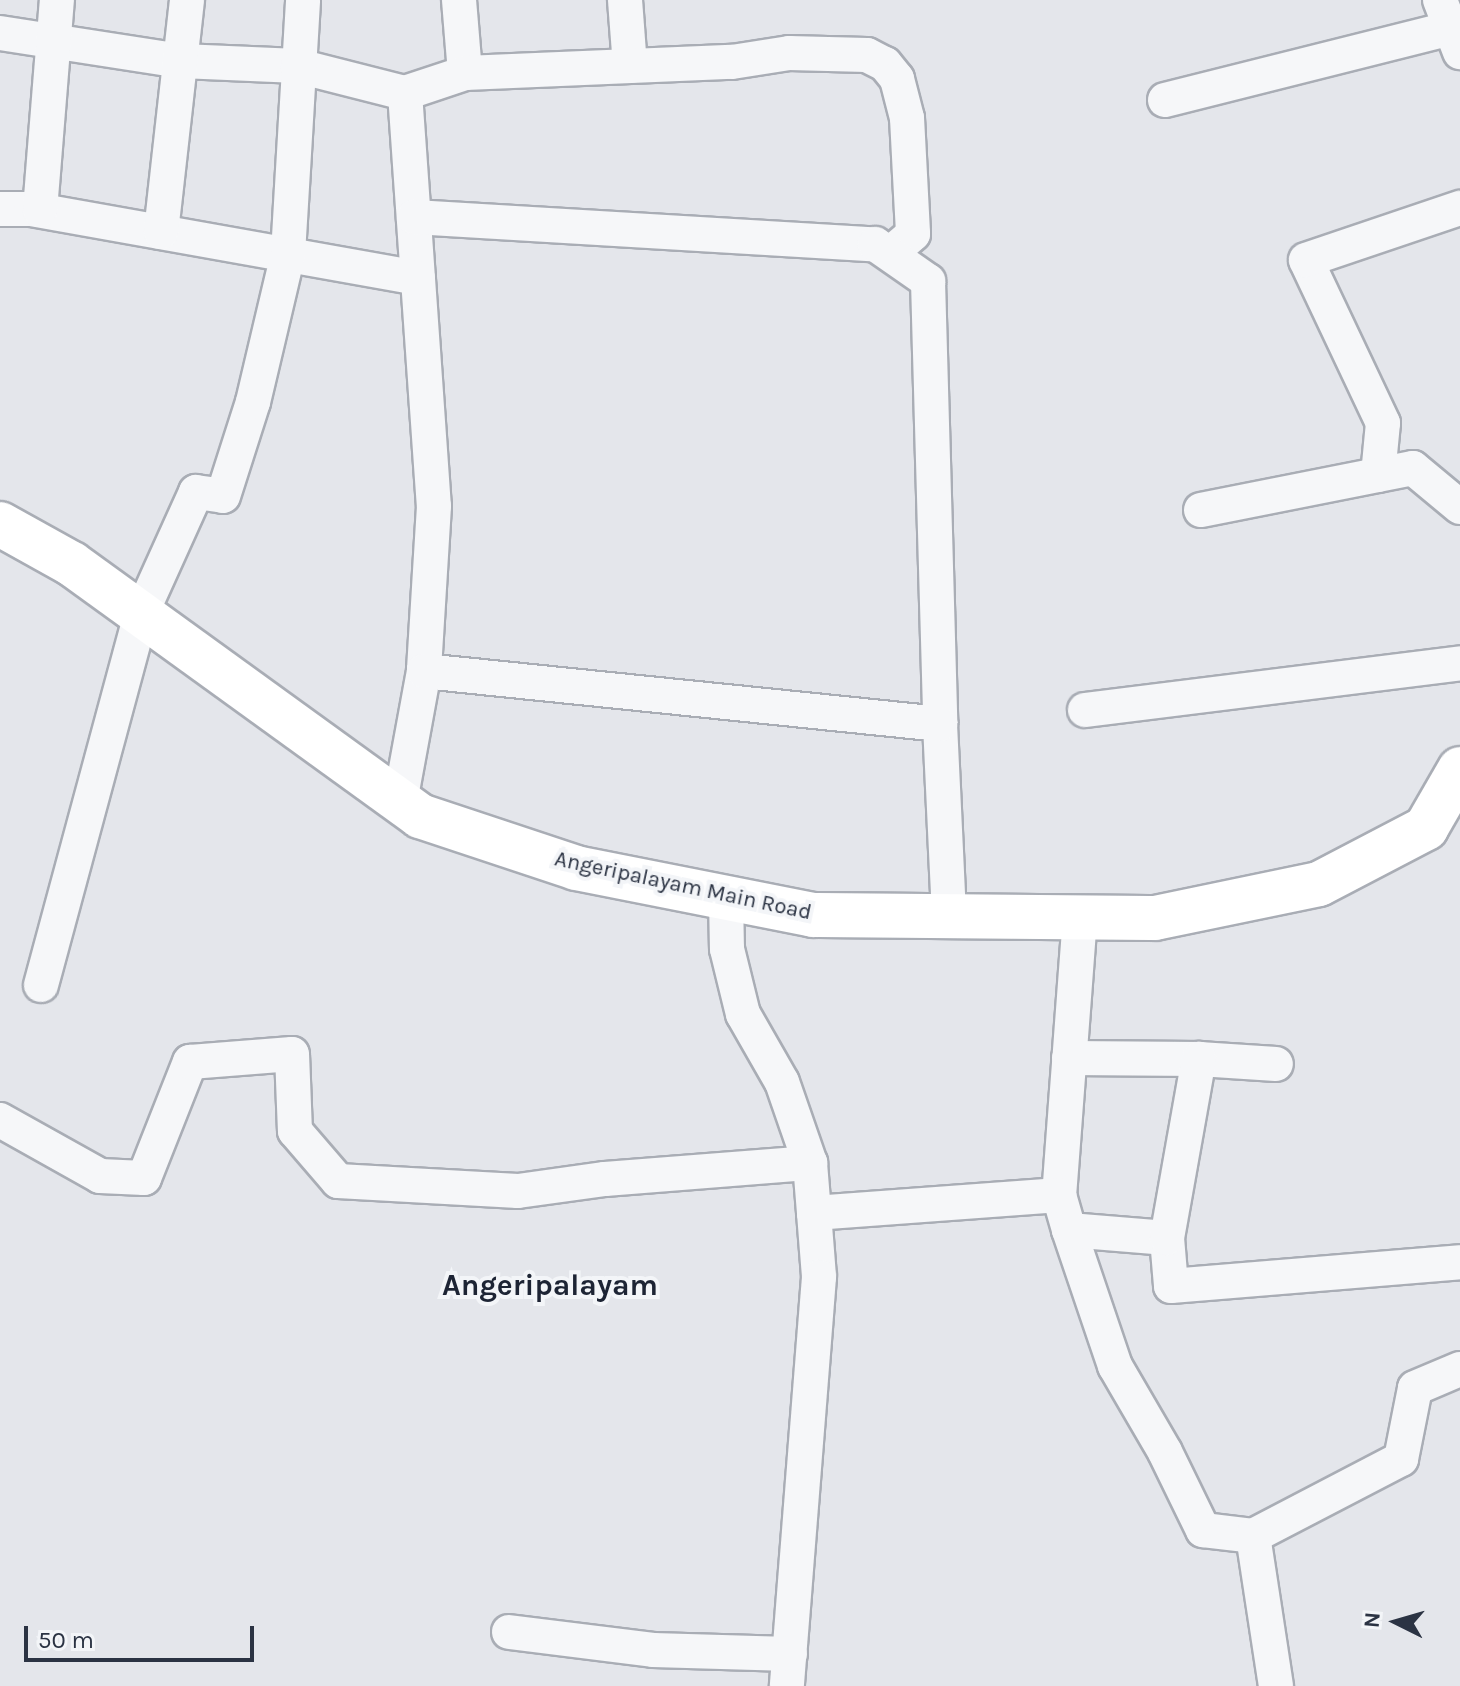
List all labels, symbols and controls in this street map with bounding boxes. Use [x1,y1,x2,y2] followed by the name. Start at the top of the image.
[552,846,814,926] street label: Angeripalayam Main Road
[442,1267,658,1303] district label: Angeripalayam
[1356,1582,1436,1662] north arrow
[28,1610,258,1660] scale bar
[1358,1611,1386,1629] text: N
[38,1626,94,1654] text: 50 m

